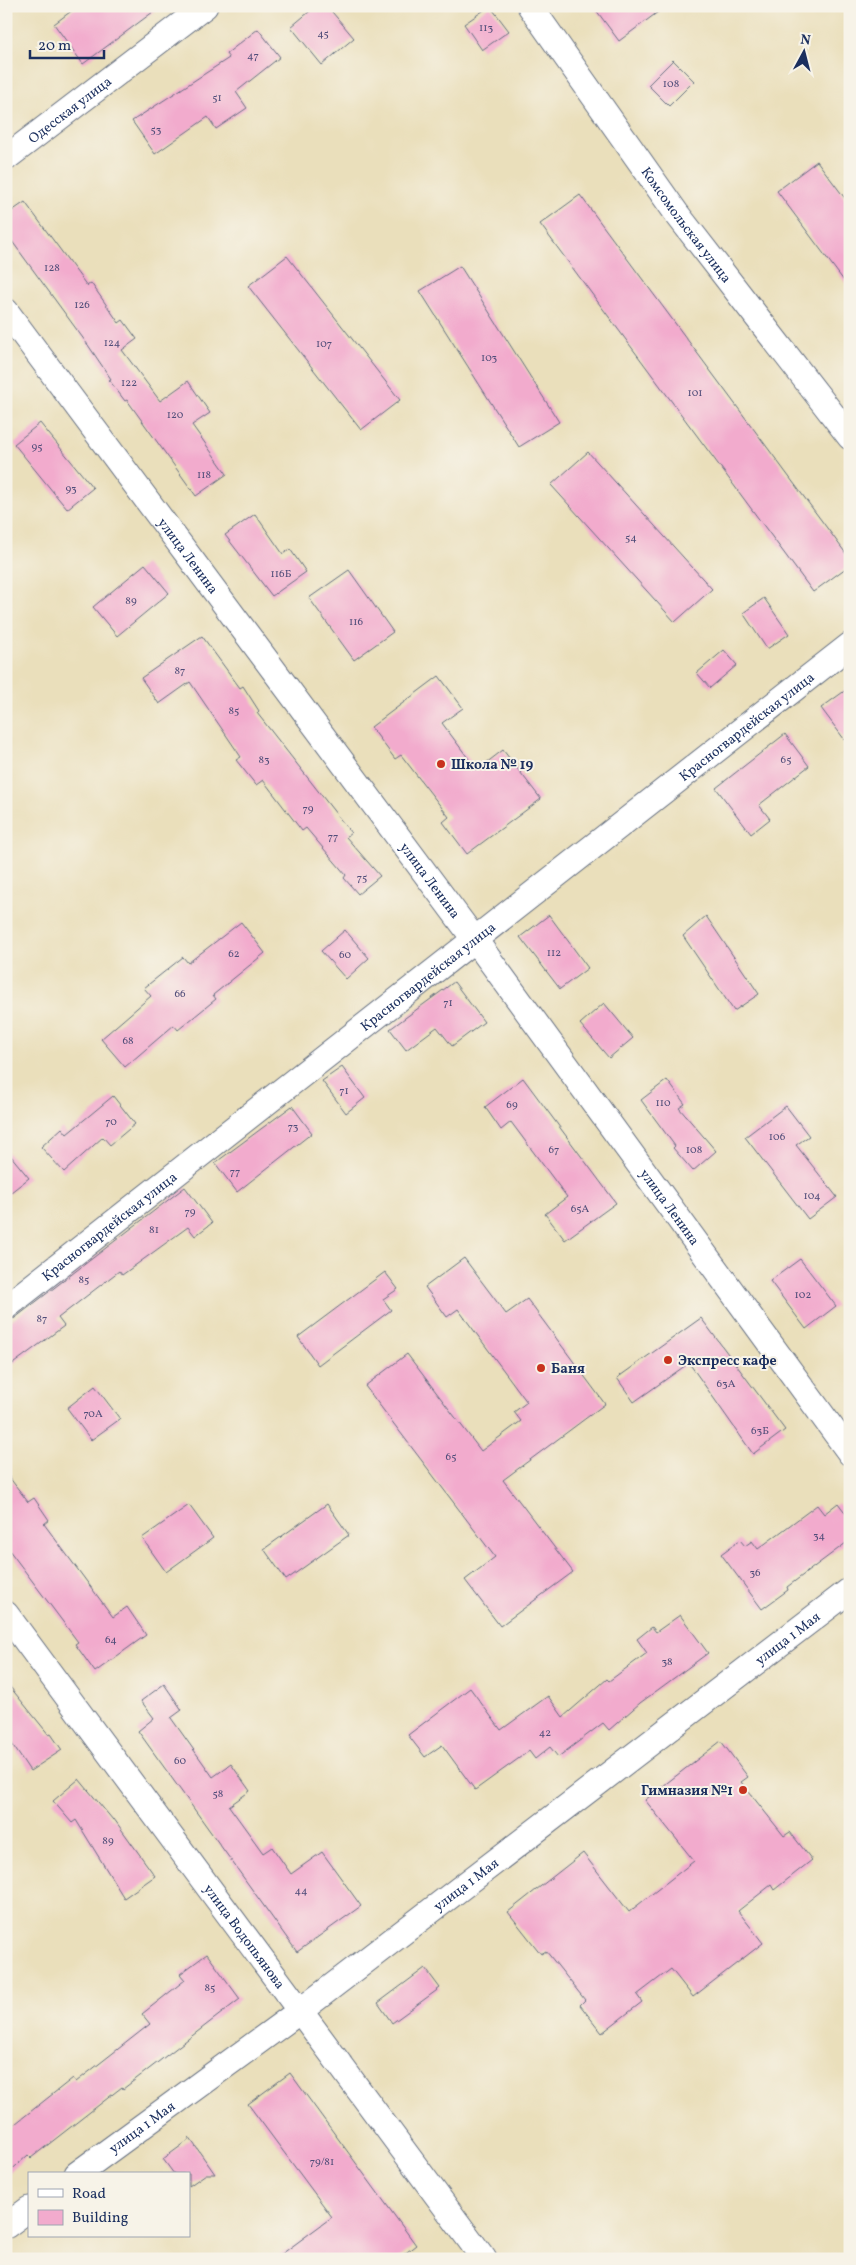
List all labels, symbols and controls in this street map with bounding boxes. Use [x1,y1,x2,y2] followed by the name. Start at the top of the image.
[479,21,493,36] house number: 113
[317,27,329,42] house number: 45
[30,28,104,60] scale bar
[778,28,828,78] north arrow
[799,31,812,51] text: N
[38,36,71,57] text: 20 m
[247,49,259,64] house number: 47
[25,73,116,149] street label: Одесская улица
[663,77,680,92] house number: 108
[212,91,222,106] house number: 51
[151,123,162,138] house number: 53
[636,164,735,287] street label: Комсомольская улица
[44,261,60,276] house number: 128
[74,298,90,313] house number: 126
[104,336,121,351] house number: 124
[316,337,332,352] house number: 107
[481,351,497,366] house number: 103
[121,376,137,391] house number: 122
[687,386,703,401] house number: 101
[167,408,184,423] house number: 120
[32,440,42,455] house number: 95
[197,468,211,483] house number: 118
[65,482,77,497] house number: 93
[152,514,222,598] street label: улица Ленина
[625,531,637,546] house number: 54
[271,567,292,582] house number: 116Б
[125,594,137,609] house number: 89
[349,615,363,630] house number: 116
[175,664,185,679] house number: 87
[676,668,819,786] street label: Красногвардейская улица
[229,704,239,719] house number: 85
[258,753,270,768] house number: 83
[781,753,791,768] house number: 65
[451,756,533,775] place label: Школа № 19
[435,758,447,770] marker: Школа № 19
[303,802,314,817] house number: 79
[328,830,338,845] house number: 77
[395,839,464,923] street label: улица Ленина
[357,871,367,886] house number: 75
[357,918,500,1036] street label: Красногвардейская улица
[547,946,561,961] house number: 112
[228,947,240,962] house number: 62
[339,948,351,963] house number: 60
[174,987,186,1002] house number: 66
[443,996,453,1011] house number: 71
[122,1034,134,1049] house number: 68
[339,1084,349,1099] house number: 71
[655,1096,671,1111] house number: 110
[506,1098,518,1113] house number: 69
[105,1115,117,1130] house number: 70
[288,1120,299,1135] house number: 73
[769,1130,786,1145] house number: 106
[549,1143,559,1158] house number: 67
[686,1143,703,1158] house number: 108
[230,1165,240,1180] house number: 77
[634,1165,703,1250] street label: улица Ленина
[38,1168,182,1286] street label: Красногвардейская улица
[803,1189,821,1204] house number: 104
[571,1202,590,1217] house number: 65А
[185,1205,196,1220] house number: 79
[149,1223,159,1238] house number: 81
[79,1273,89,1288] house number: 85
[795,1288,811,1303] house number: 102
[37,1312,47,1327] house number: 87
[678,1352,777,1371] place label: Экспресс кафе
[662,1354,674,1366] marker: Экспресс кафе
[551,1360,585,1379] place label: Баня
[535,1362,547,1374] marker: Баня
[717,1377,736,1392] house number: 63А
[83,1407,103,1422] house number: 70А
[751,1424,769,1439] house number: 63Б
[446,1450,456,1465] house number: 65
[813,1529,826,1544] house number: 34
[749,1566,761,1581] house number: 36
[752,1608,825,1670] street label: улица 1 Мая
[105,1633,117,1648] house number: 64
[661,1655,673,1670] house number: 38
[539,1726,551,1741] house number: 42
[174,1754,186,1769] house number: 60
[641,1782,733,1801] place label: Гимназия №1
[737,1784,749,1796] marker: Гимназия №1
[213,1787,224,1802] house number: 58
[102,1834,114,1849] house number: 89
[430,1854,503,1916] street label: улица 1 Мая
[198,1881,289,1993] street label: улица Водопьянова
[294,1884,308,1899] house number: 44
[205,1981,215,1996] house number: 85
[106,2097,179,2159] street label: улица 1 Мая
[310,2155,334,2170] house number: 79/81
[28,2172,190,2238] legend
[72,2184,106,2205] text: Road
[72,2208,129,2229] text: Building

